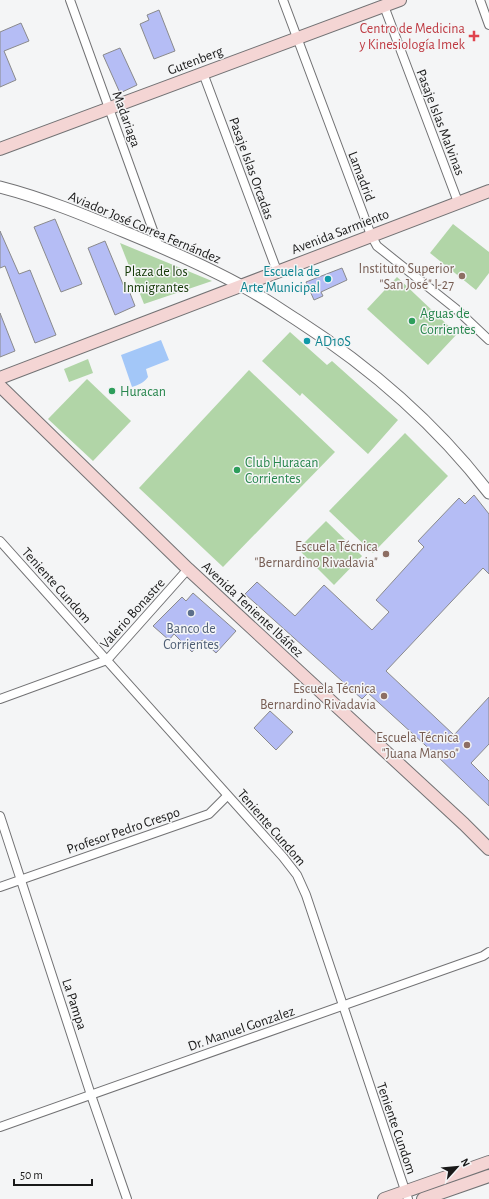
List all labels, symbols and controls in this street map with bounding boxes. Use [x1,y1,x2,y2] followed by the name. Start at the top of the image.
[359,22,466,52] place label: Centro de Medicina y Kinesiología Imek
[468,30,480,42] marker: Centro de Medicina y Kinesiología Imek
[166,44,225,78] street label: Gutenberg
[413,67,467,177] street label: Pasaje Islas Malvinas
[109,89,143,150] street label: Madariaga
[226,115,276,221] street label: Pasaje Islas Orcadas
[345,149,377,203] street label: Lamadrid
[66,189,223,267] street label: Aviador José Correa Fernández
[290,207,391,257] street label: Avenida Sarmiento
[359,262,454,292] place label: Instituto Superior "San José" I-27
[123,265,189,295] park label: Plaza de los Inmigrantes
[240,265,320,295] place label: Escuela de Arte Municipal
[457,271,467,281] marker: Instituto Superior "San José" I-27
[323,274,333,284] marker: Escuela de Arte Municipal
[420,307,476,337] place label: Aguas de Corrientes
[407,316,417,326] marker: Aguas de Corrientes
[315,335,351,349] place label: AD10S
[302,336,312,346] marker: AD10S
[120,385,166,399] place label: Huracan
[107,386,117,396] marker: Huracan
[245,456,318,486] place label: Club Huracan Corrientes
[232,465,242,475] marker: Club Huracan Corrientes
[254,540,379,570] place label: Escuela Técnica "Bernardino Rivadavia"
[19,545,94,626] street label: Teniente Cundom
[381,549,391,559] marker: Escuela Técnica "Bernardino Rivadavia"
[199,559,306,660] street label: Avenida Teniente Ibáñez
[98,576,168,651] street label: Valerio Bonastre
[186,608,196,618] marker: Banco de Corrientes
[163,622,219,652] place label: Banco de Corrientes
[260,682,377,712] place label: Escuela Técnica Bernardino Rivadavia
[379,691,389,701] marker: Escuela Técnica Bernardino Rivadavia
[376,731,460,761] place label: Escuela Técnica "Juana Manso"
[462,740,472,750] marker: Escuela Técnica "Juana Manso"
[234,787,308,869] street label: Teniente Cundom
[65,805,182,857] street label: Profesor Pedro Crespo
[59,977,89,1032] street label: La Pampa
[186,1004,297,1054] street label: Dr. Manuel Gonzalez
[374,1081,418,1176] street label: Teniente Cundom
[437,1147,477,1187] north arrow
[459,1157,472,1169] text: N
[14,1161,92,1187] scale bar
[20,1169,43,1181] text: 50 m

